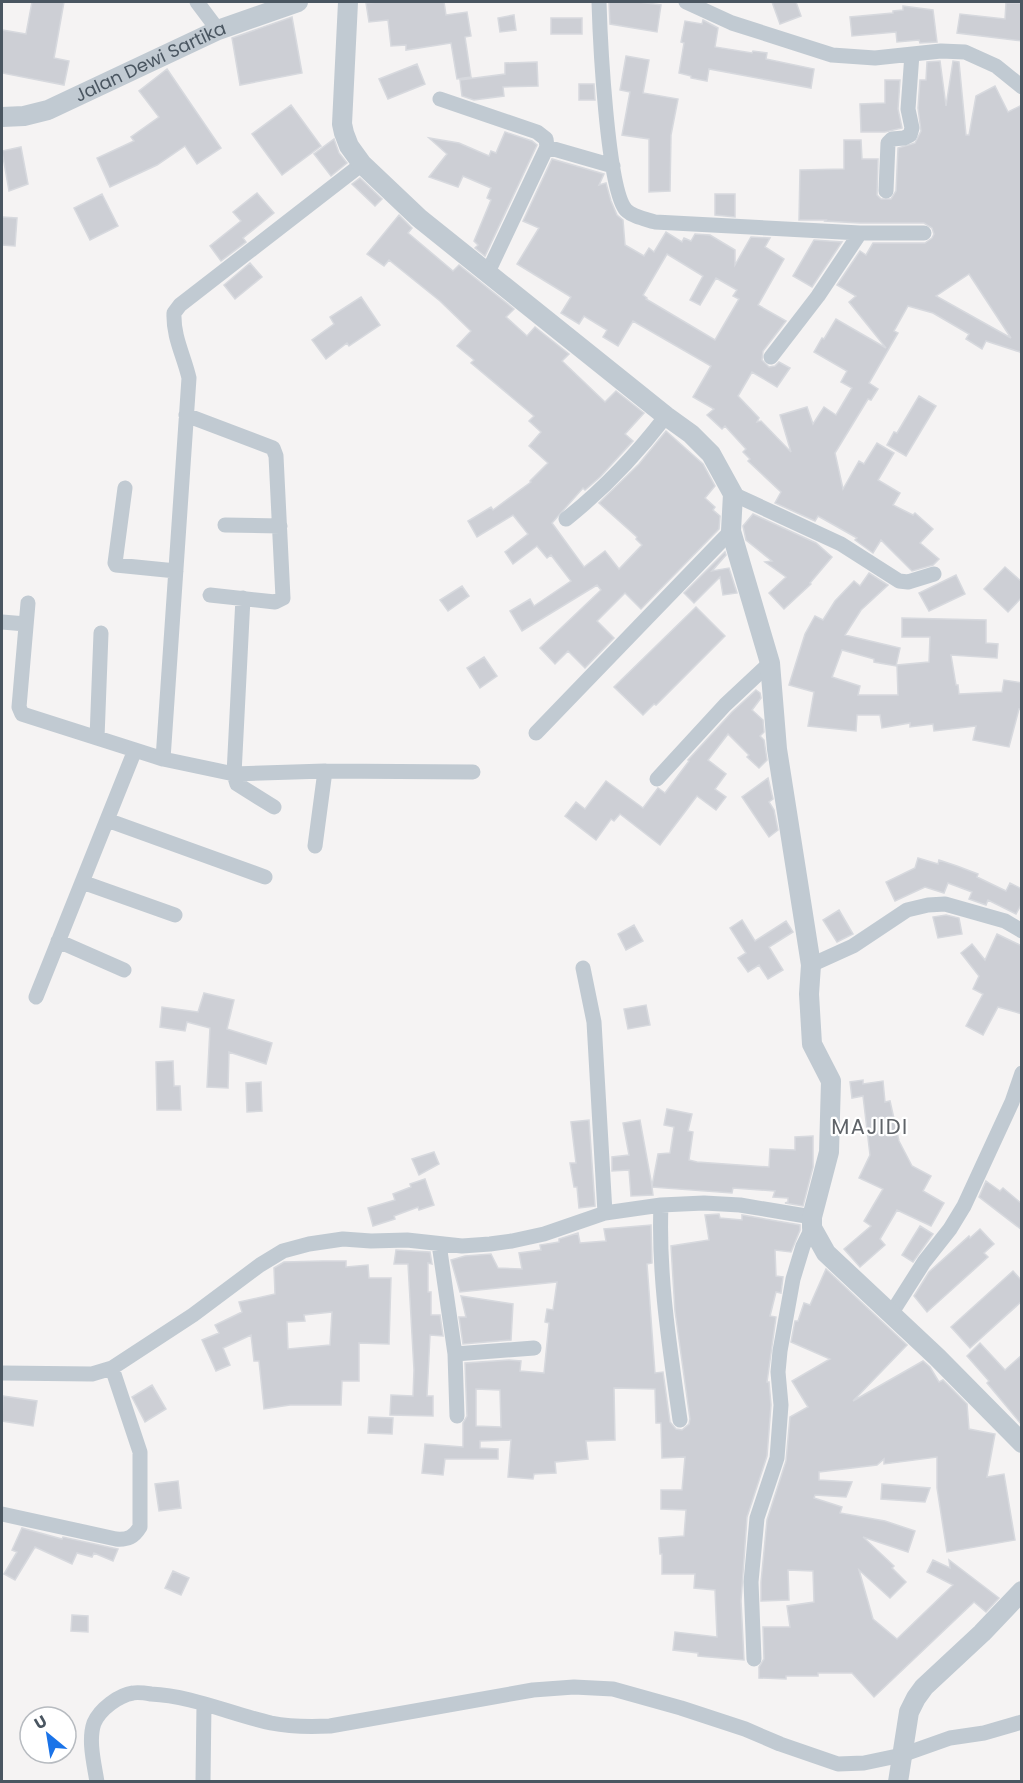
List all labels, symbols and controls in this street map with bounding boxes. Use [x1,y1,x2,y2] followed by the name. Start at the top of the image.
[70,15,229,108] street label: Jalan Dewi Sartika
[831,1112,909,1141] district label: MAJIDI
[18,1705,78,1765] north arrow
[30,1710,51,1735] text: U

